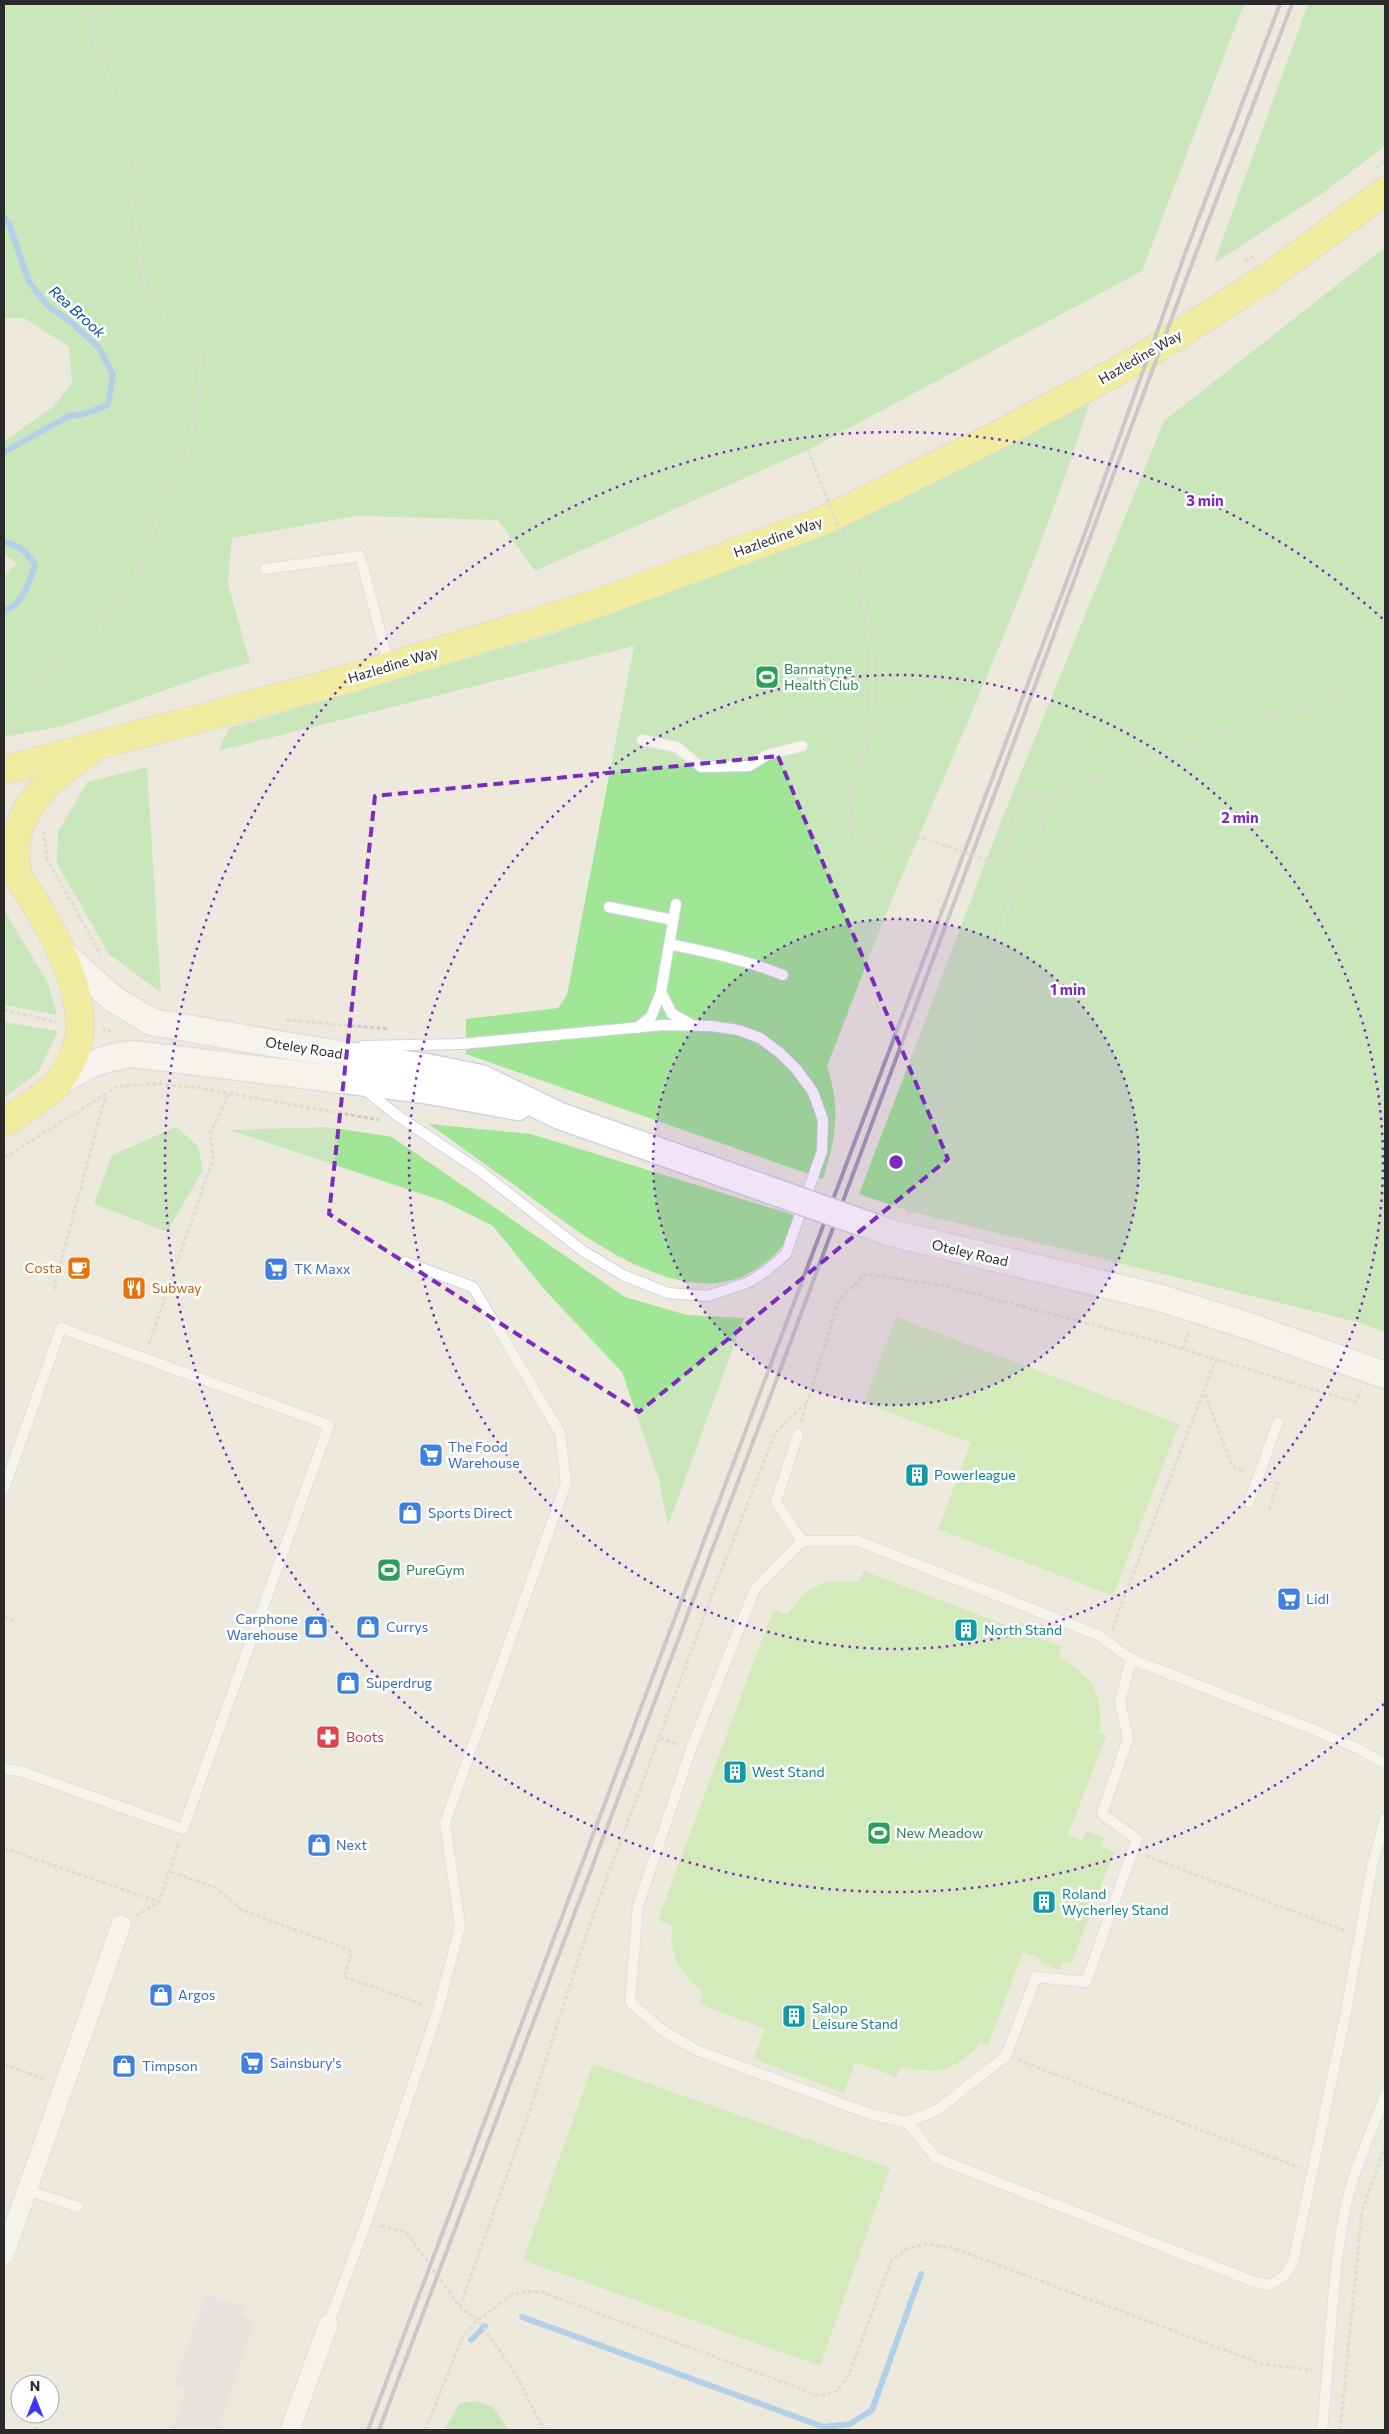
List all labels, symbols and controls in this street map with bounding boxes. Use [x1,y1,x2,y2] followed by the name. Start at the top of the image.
[46,281,110,342] water label: Rea Brook
[1095,326,1184,387] street label: Hazledine Way
[1186,491,1224,509] text: 3 min
[731,513,825,560] street label: Hazledine Way
[346,643,440,686] street label: Hazledine Way
[784,660,858,693] place label: Bannatyne Health Club
[754,664,780,690] sports icon: Bannatyne Health Club
[1221,808,1259,826] text: 2 min
[1050,980,1086,998] text: 1 min
[264,1033,344,1062] street label: Oteley Road
[887,1153,905,1171] centre of rings
[930,1235,1010,1270] street label: Oteley Road
[66,1255,92,1281] cafe icon: Costa
[263,1256,289,1282] supermarket icon: TK Maxx
[25,1259,62,1276] place label: Costa
[294,1260,351,1277] place label: TK Maxx
[121,1275,147,1301] restaurant icon: Subway
[152,1279,202,1296] place label: Subway
[448,1438,520,1471] place label: The Food Warehouse
[418,1442,444,1468] supermarket icon: The Food Warehouse
[904,1462,930,1488] building icon: Powerleague
[934,1466,1016,1483] place label: Powerleague
[397,1500,423,1526] shop icon: Sports Direct
[428,1504,513,1521] place label: Sports Direct
[376,1557,402,1583] sports icon: PureGym
[406,1561,465,1578] place label: PureGym
[1276,1586,1302,1612] supermarket icon: Lidl
[1306,1590,1329,1607] place label: Lidl
[226,1610,298,1643] place label: Carphone Warehouse
[303,1614,329,1640] shop icon: Carphone Warehouse
[355,1614,381,1640] shop icon: Currys
[953,1617,979,1643] building icon: North Stand
[386,1618,428,1635] place label: Currys
[984,1621,1062,1638] place label: North Stand
[335,1670,361,1696] shop icon: Superdrug
[366,1674,433,1691] place label: Superdrug
[315,1724,341,1750] pharmacy icon: Boots
[346,1728,384,1745] place label: Boots
[722,1759,748,1785] building icon: West Stand
[752,1763,825,1780] place label: West Stand
[866,1820,892,1846] sports icon: New Meadow
[896,1824,983,1841] place label: New Meadow
[306,1832,332,1858] shop icon: Next
[336,1836,367,1853] place label: Next
[1062,1885,1169,1918] place label: Roland Wycherley Stand
[1031,1889,1057,1915] building icon: Roland Wycherley Stand
[148,1982,174,2008] shop icon: Argos
[178,1986,215,2003] place label: Argos
[812,1999,898,2032] place label: Salop Leisure Stand
[781,2003,807,2029] building icon: Salop Leisure Stand
[239,2050,265,2076] supermarket icon: Sainsbury's
[111,2053,137,2079] shop icon: Timpson
[270,2054,342,2071] place label: Sainsbury's
[142,2057,198,2074] place label: Timpson
[10,2374,60,2424] north arrow
[30,2377,40,2394] text: N

